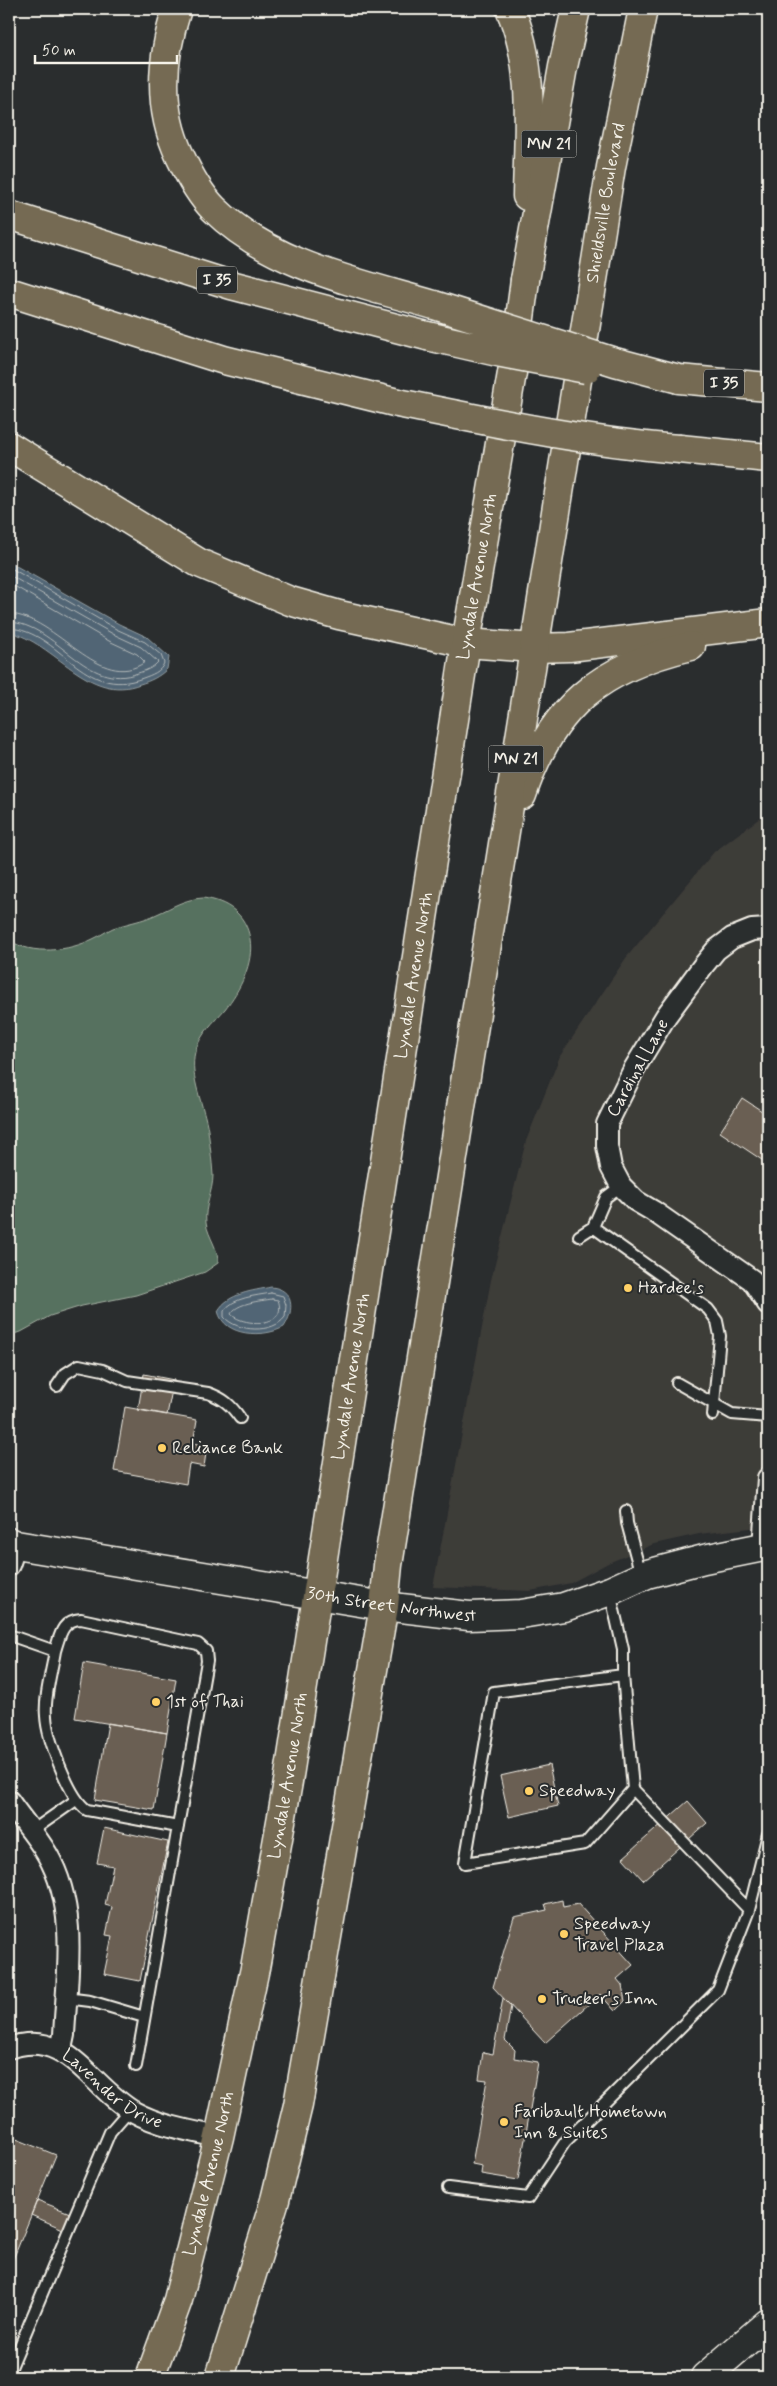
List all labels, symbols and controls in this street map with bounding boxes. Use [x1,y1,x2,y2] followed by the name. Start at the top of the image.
[35,32,178,64] scale bar
[42,41,76,61] text: 50 m
[581,121,632,285] street label: Shieldsville Boulevard
[522,130,576,158] road number: MN 21
[197,266,237,294] road number: I 35
[704,369,744,396] road number: I 35
[452,491,503,662] street label: Lyndale Avenue North
[488,746,544,772] road number: MN 21
[389,890,439,1061] street label: Lyndale Avenue North
[601,1015,675,1121] street label: Cardinal Lane
[638,1276,704,1300] place label: Hardee's
[622,1282,634,1294] marker: Hardee's
[326,1291,376,1462] street label: Lyndale Avenue North
[172,1436,283,1460] place label: Reliance Bank
[156,1442,168,1454] marker: Reliance Bank
[305,1581,477,1628] street label: 30th Street Northwest
[166,1690,244,1714] place label: 1st of Thai
[263,1691,314,1861] street label: Lyndale Avenue North
[150,1696,162,1708] marker: 1st of Thai
[539,1779,616,1803] place label: Speedway
[523,1785,535,1797] marker: Speedway
[574,1912,665,1957] place label: Speedway Travel Plaza
[558,1928,570,1940] marker: Speedway Travel Plaza
[552,1987,657,2011] place label: Trucker's Inn
[536,1993,548,2005] marker: Trucker's Inn
[57,2043,165,2135] street label: Lavender Drive
[178,2089,240,2259] street label: Lyndale Avenue North
[514,2100,667,2145] place label: Faribault Hometown Inn & Suites
[498,2116,510,2128] marker: Faribault Hometown Inn & Suites

